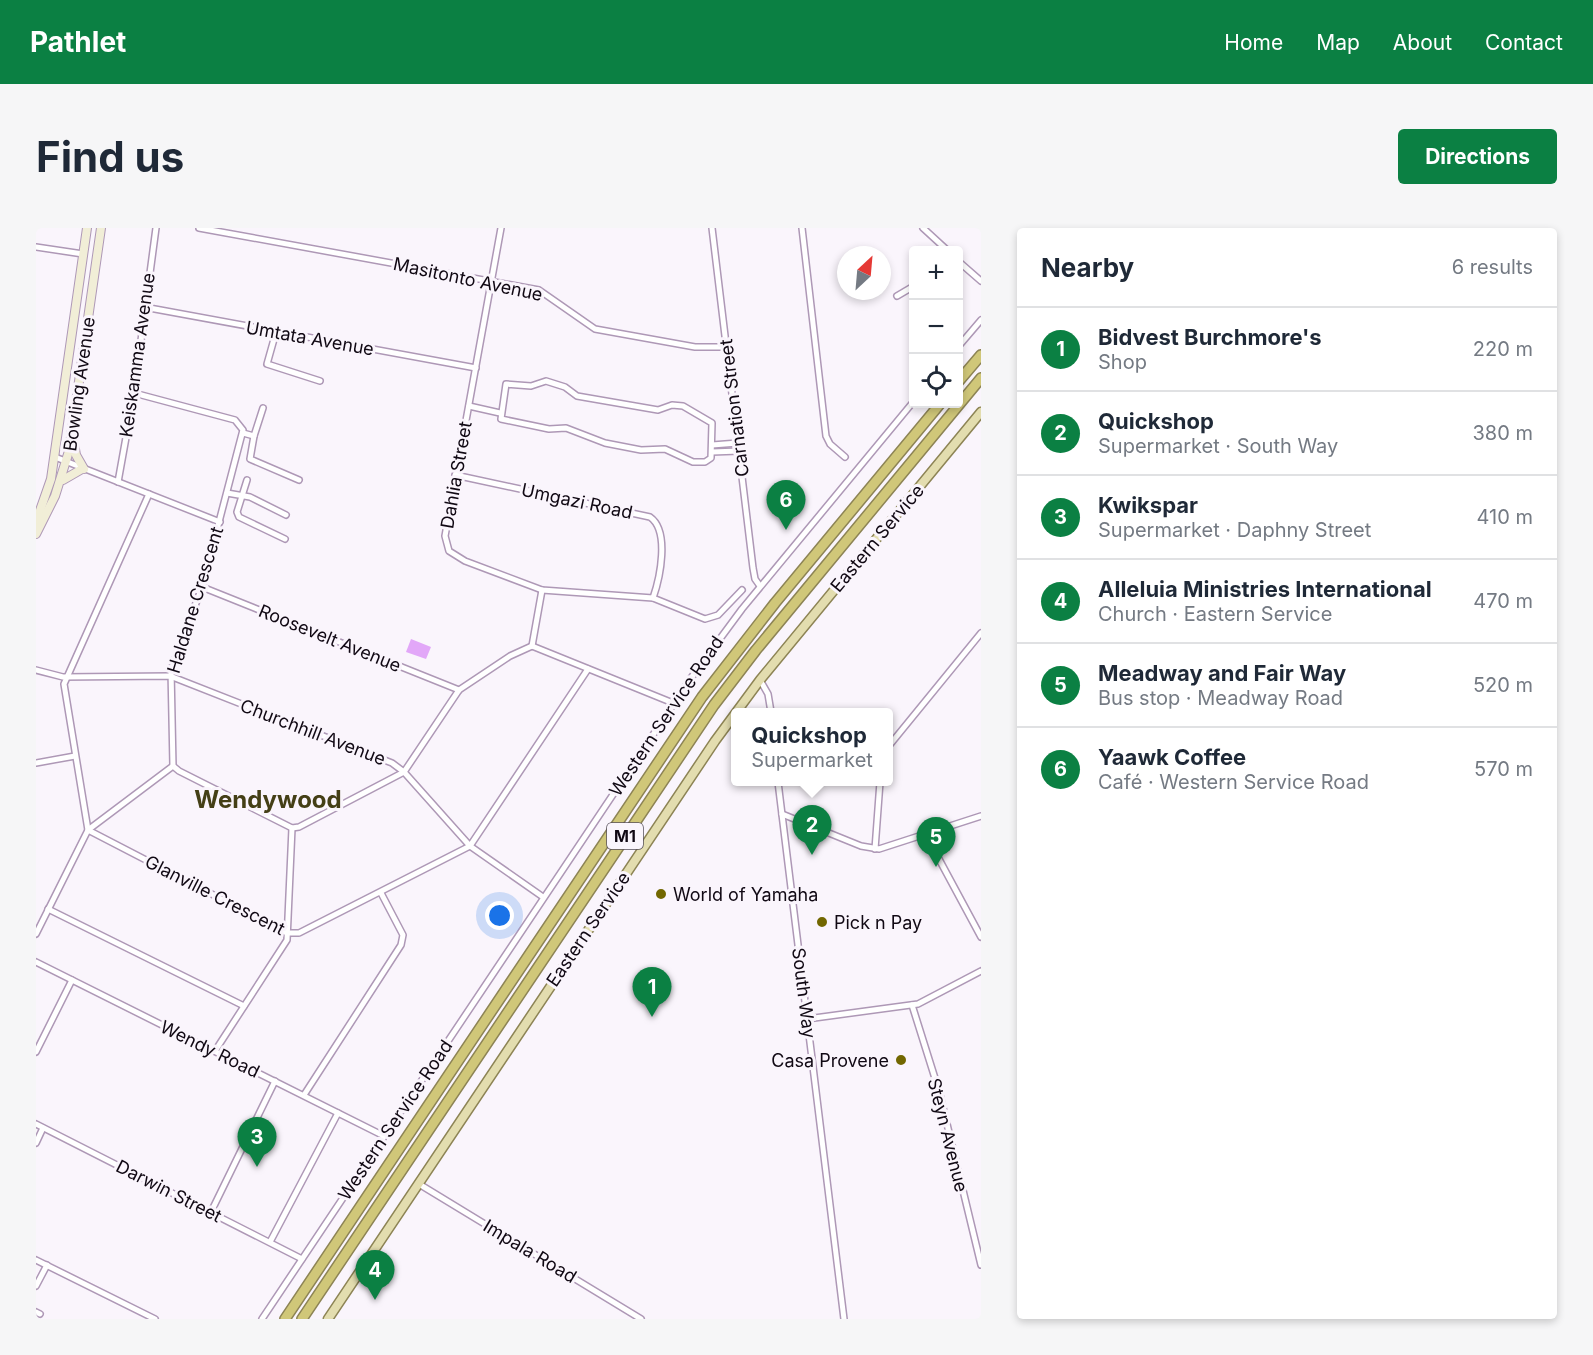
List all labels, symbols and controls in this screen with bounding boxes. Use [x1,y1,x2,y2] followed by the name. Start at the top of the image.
[30,25,126,59] text: Pathlet
[1224,30,1283,55] text: Home
[1316,30,1360,55] text: Map
[1393,30,1452,55] text: About
[1485,30,1563,55] text: Contact
[1398,129,1557,184] button: Directions
[36,131,184,182] text: Find us
[837,246,891,300] north arrow
[909,246,963,408] map controls
[909,246,963,300] button: +
[1041,252,1134,283] text: Nearby
[391,253,545,305] street label: Masitonto Avenue
[1452,255,1533,279] text: 6 results
[115,272,159,438] street label: Keiskamma Avenue
[909,300,963,354] button: −
[59,315,99,453] street label: Bowling Avenue
[244,316,376,360] street label: Umtata Avenue
[1098,324,1322,350] text: Bidvest Burchmore's
[1056,337,1065,361] text: 1
[1473,337,1533,361] text: 220 m
[715,338,753,478] street label: Carnation Street
[1098,350,1147,374] text: Shop
[909,354,963,408] button: locate
[1098,408,1214,434] text: Quickshop
[436,420,476,530] street label: Dahlia Street
[1054,421,1067,445] text: 2
[1473,421,1533,445] text: 380 m
[1098,434,1338,458] text: Supermarket · South Way
[520,479,634,523] street label: Umgazi Road
[766,480,806,530] pin: 6
[826,480,928,596] street label: Eastern Service
[1098,492,1198,518] text: Kwikspar
[1054,505,1067,529] text: 3
[1477,505,1533,529] text: 410 m
[1098,518,1371,542] text: Supermarket · Daphny Street
[163,524,227,676] street label: Haldane Crescent
[1098,576,1432,602] text: Alleluia Ministries International
[1054,589,1067,613] text: 4
[1473,589,1533,613] text: 470 m
[256,600,404,676] street label: Roosevelt Avenue
[1098,602,1332,626] text: Church · Eastern Service
[605,632,727,800] street label: Western Service Road
[1098,660,1346,686] text: Meadway and Fair Way
[1054,673,1067,697] text: 5
[1473,673,1533,697] text: 520 m
[1098,686,1343,710] text: Bus stop · Meadway Road
[237,695,389,769] street label: Churchhill Avenue
[731,708,893,786] popup
[751,722,867,748] text: Quickshop
[1098,744,1246,770] text: Yaawk Coffee
[751,748,873,772] text: Supermarket
[1054,757,1067,781] text: 6
[1474,757,1533,781] text: 570 m
[1098,770,1369,794] text: Café · Western Service Road
[194,785,342,814] district label: Wendywood
[792,806,832,855] pin: 2
[916,818,956,867] pin: 5
[607,823,643,849] road number: M1
[142,851,288,939] street label: Glanville Crescent
[542,868,634,990] street label: Eastern Service
[673,884,818,905] place label: World of Yamaha
[654,887,668,901] marker: World of Yamaha
[485,901,514,930] your location
[834,912,922,933] place label: Pick n Pay
[815,915,829,929] marker: Pick n Pay
[788,946,820,1040] street label: South Way
[632,968,672,1017] pin: 1
[157,1016,263,1082] street label: Wendy Road
[334,1036,456,1204] street label: Western Service Road
[771,1050,889,1071] place label: Casa Provene
[894,1053,908,1067] marker: Casa Provene
[924,1076,972,1194] street label: Steyn Avenue
[238,1118,276,1167] pin: 3
[113,1155,225,1227] street label: Darwin Street
[480,1215,580,1287] street label: Impala Road
[356,1250,394,1300] pin: 4

